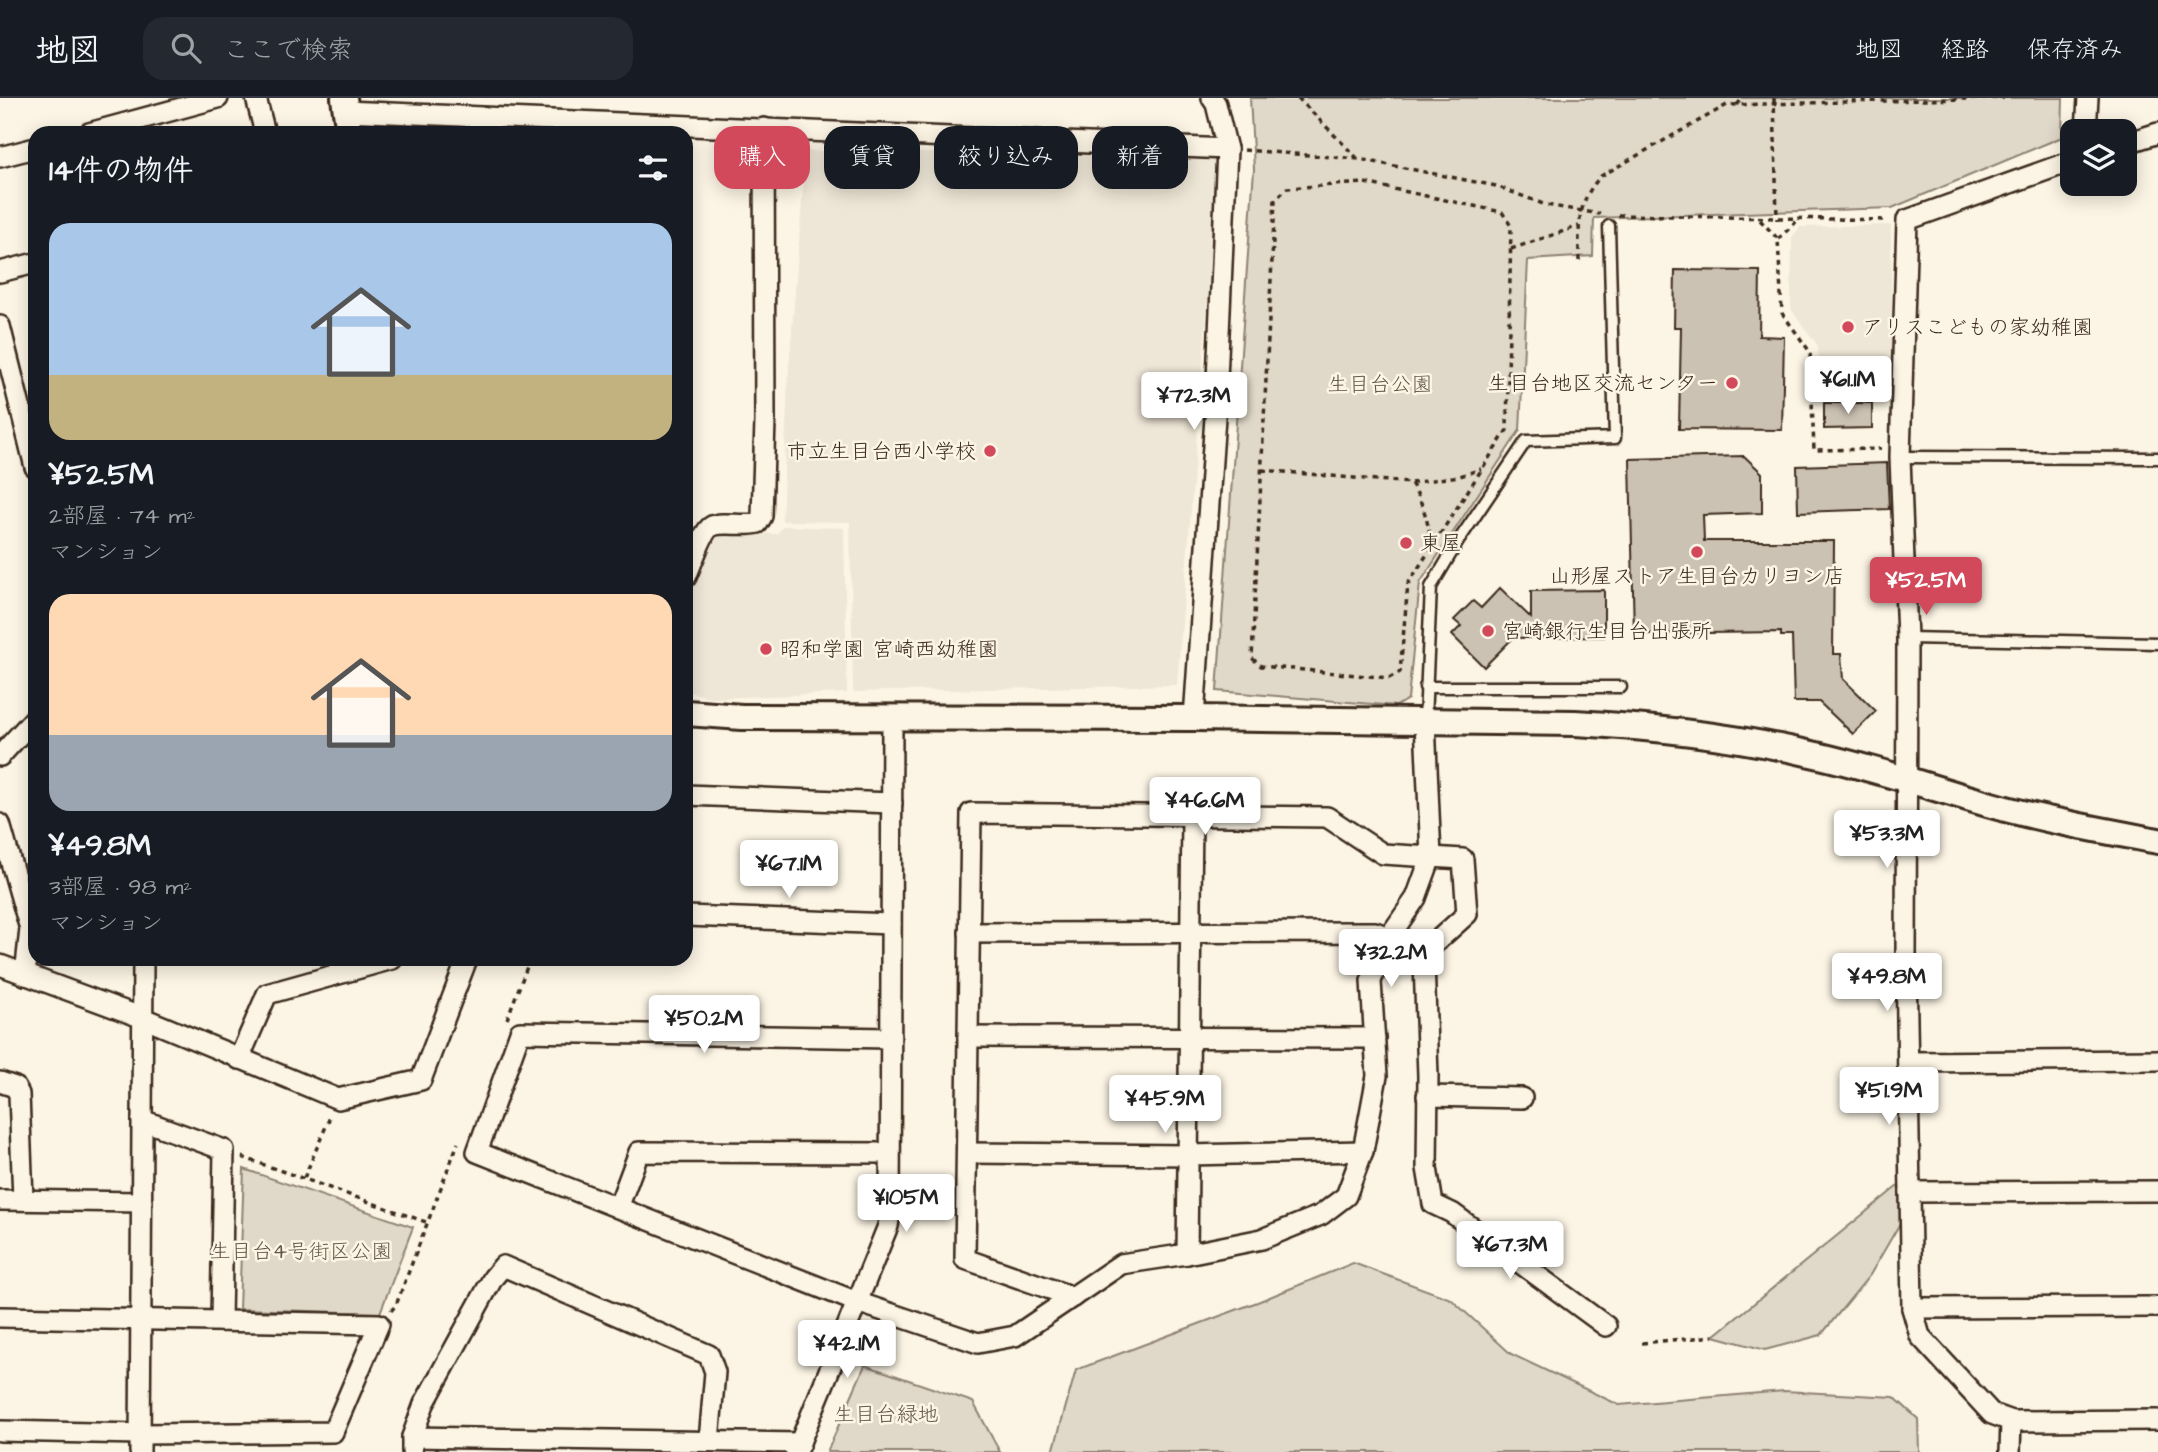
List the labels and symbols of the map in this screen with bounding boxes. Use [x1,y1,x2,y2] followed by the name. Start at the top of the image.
[1862,313,2093,342] place label: アリスこどもの家幼稚園
[1840,319,1856,335] marker: アリスこどもの家幼稚園
[1791,356,1905,416] pin: ¥61.1M
[1488,369,1718,398] place label: 生目台地区交流センター
[1328,370,1433,399] park label: 生目台公園
[1137,372,1251,432] pin: ¥72.3M
[1724,375,1740,391] marker: 生目台地区交流センター
[787,437,976,466] place label: 市立生目台西小学校
[982,443,998,459] marker: 市立生目台西小学校
[1420,529,1462,558] place label: 東屋
[1398,535,1414,551] marker: 東屋
[1689,544,1705,560] marker: 山形屋ストア生目台カリヨン店
[1869,558,1983,617] pin: ¥52.5M
[1549,562,1845,591] place label: 山形屋ストア生目台カリヨン店
[1502,617,1712,646] place label: 宮崎銀行生目台出張所
[1480,623,1496,639] marker: 宮崎銀行生目台出張所
[780,635,998,664] place label: 昭和学園 宮崎西幼稚園
[758,641,774,657] marker: 昭和学園 宮崎西幼稚園
[1148,778,1262,837] pin: ¥46.6M
[1830,810,1944,870] pin: ¥53.3M
[732,840,846,900] pin: ¥67.1M
[1334,930,1448,989] pin: ¥32.2M
[1830,954,1944,1013] pin: ¥49.8M
[647,996,761,1055] pin: ¥50.2M
[1832,1068,1946,1127] pin: ¥51.9M
[1108,1076,1222,1135] pin: ¥45.9M
[857,1174,955,1234] pin: ¥105M
[1453,1222,1567,1281] pin: ¥67.3M
[210,1237,392,1266] park label: 生目台4号街区公園
[790,1320,904,1380] pin: ¥42.1M
[834,1400,939,1429] park label: 生目台緑地

